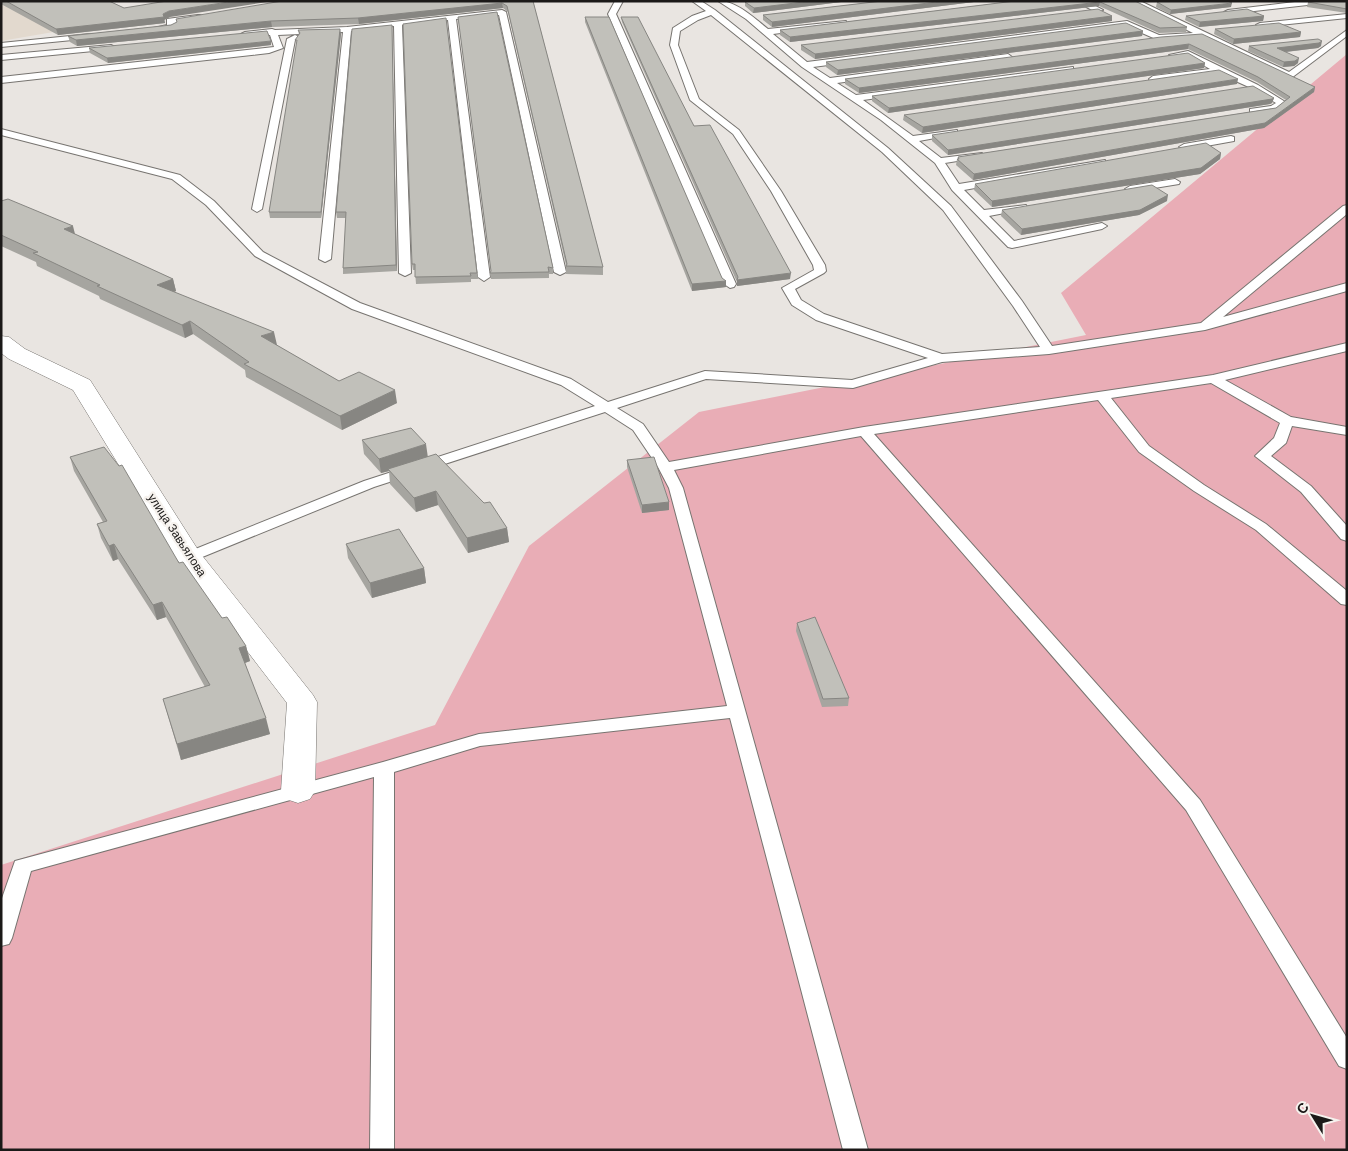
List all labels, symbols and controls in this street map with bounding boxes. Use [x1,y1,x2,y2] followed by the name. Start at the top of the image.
[145,491,209,579] street label: улица Завьялова
[1288,1091,1338,1141] north arrow
[1293,1099,1312,1117] text: С

